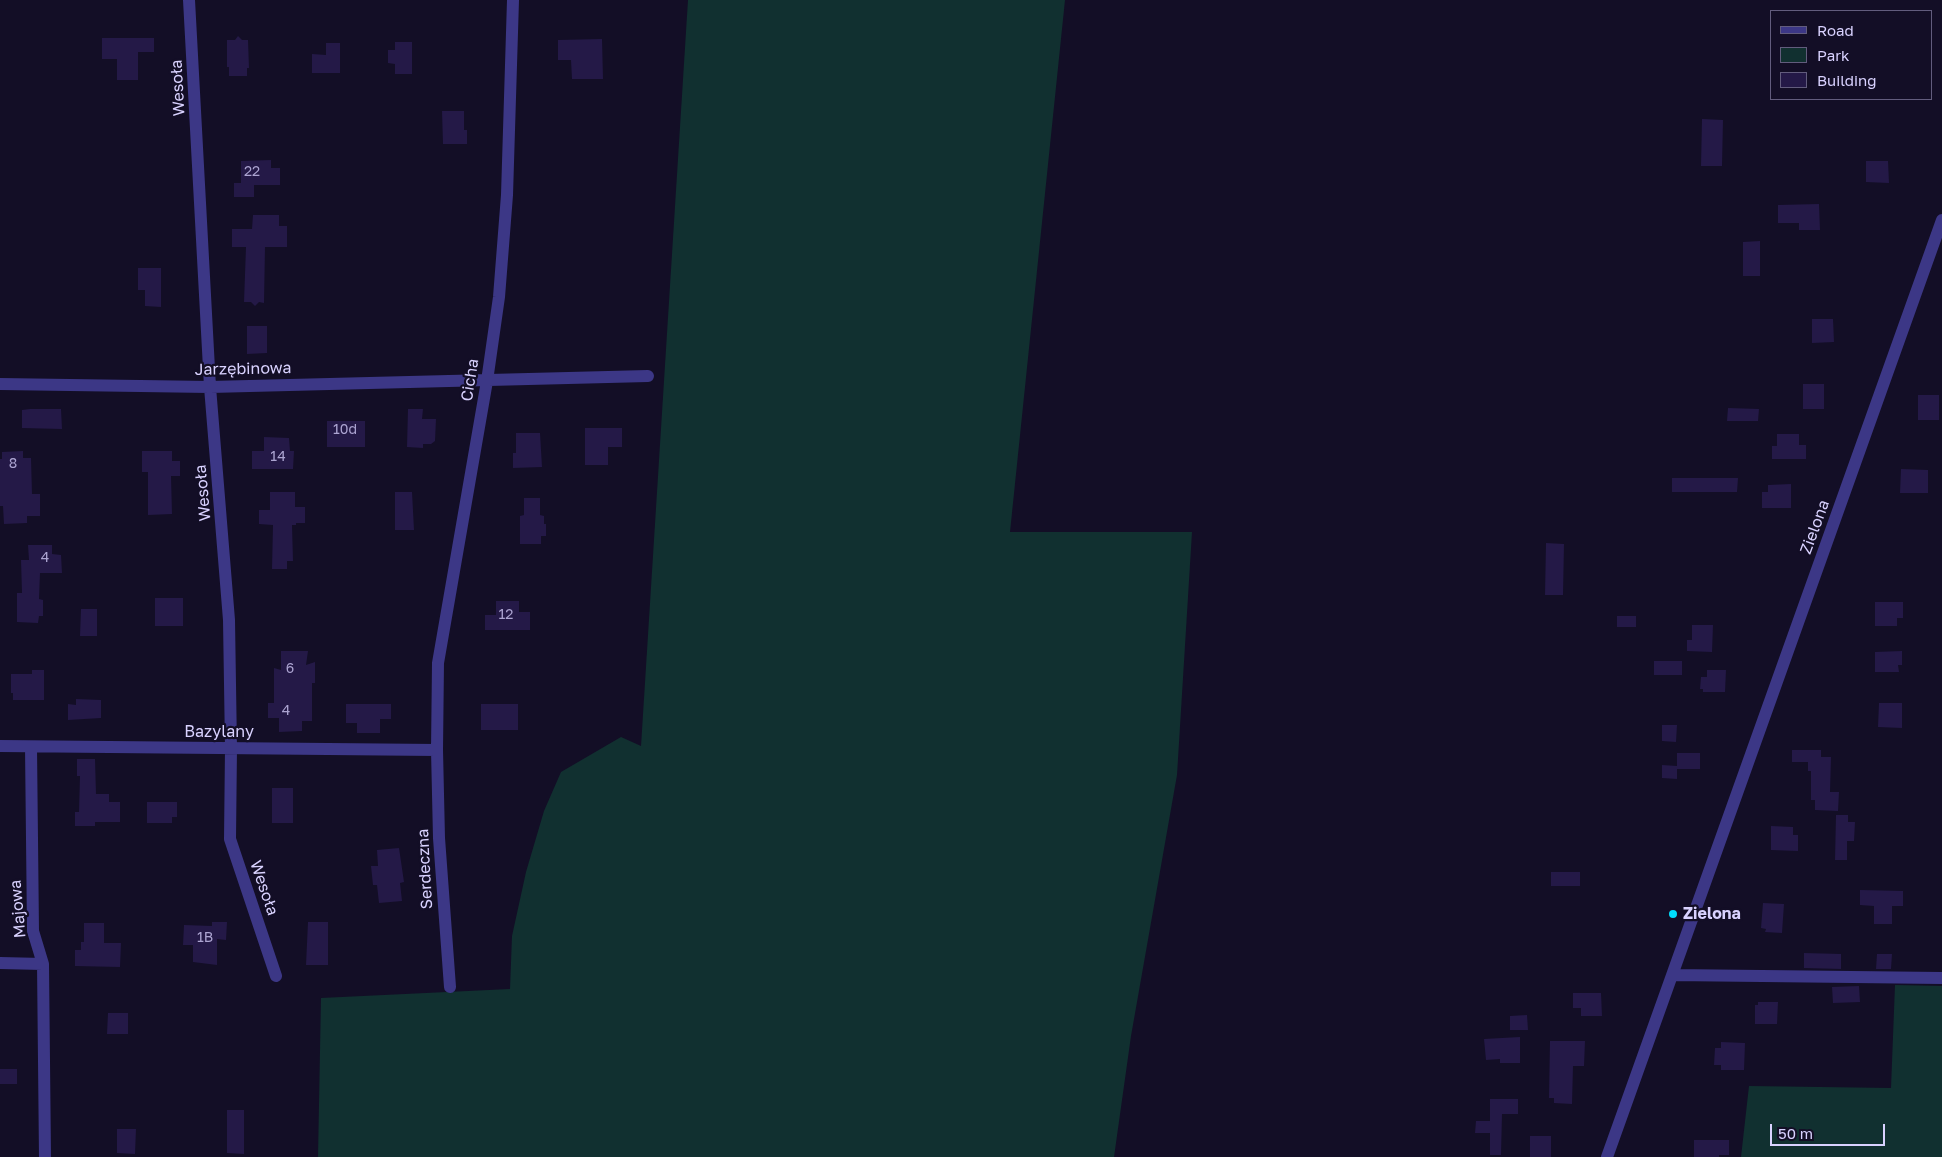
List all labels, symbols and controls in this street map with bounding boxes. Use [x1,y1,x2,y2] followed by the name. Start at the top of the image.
[1770,10,1932,100] legend
[1817,21,1854,39] text: Road
[1817,46,1849,64] text: Park
[167,59,189,117] street label: Wesoła
[1817,71,1877,89] text: Building
[244,164,260,180] house number: 22
[457,357,483,403] street label: Cicha
[194,359,292,379] street label: Jarzębinowa
[333,422,357,438] house number: 10d
[270,449,286,465] house number: 14
[9,456,17,472] house number: 8
[191,464,215,522] street label: Wesoła
[1796,497,1834,557] street label: Zielona
[41,550,49,566] house number: 4
[499,607,513,623] house number: 12
[286,661,294,677] house number: 6
[282,703,290,719] house number: 4
[184,722,254,742] street label: Bazylany
[413,828,437,910] street label: Serdeczna
[246,858,282,918] street label: Wesoła
[6,879,30,939] street label: Majowa
[1683,904,1741,924] place label: Zielona
[1667,908,1679,920] marker: Zielona
[197,930,213,946] house number: 1B
[1772,1114,1887,1146] scale bar
[1778,1124,1813,1142] text: 50 m

